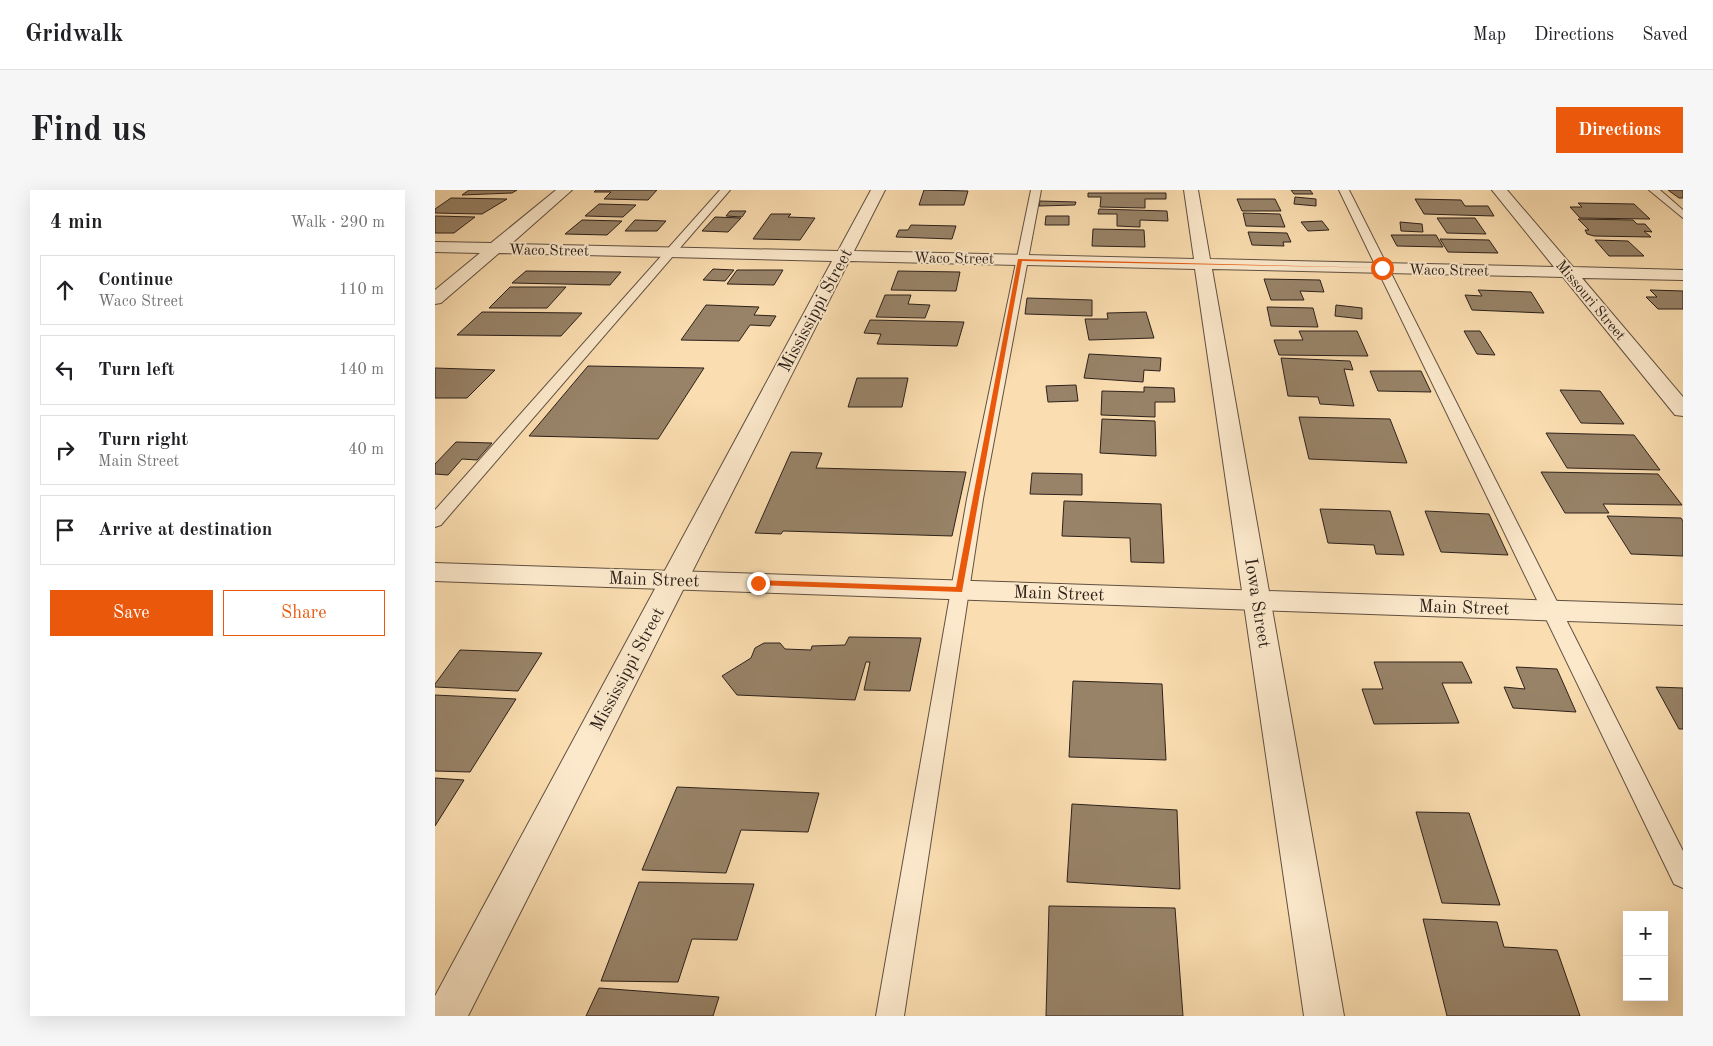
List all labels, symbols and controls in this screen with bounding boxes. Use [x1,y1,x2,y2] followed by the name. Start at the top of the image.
[25,23,123,47] text: Gridwalk
[1473,26,1506,44] text: Map
[1534,26,1614,44] text: Directions
[1642,26,1688,44] text: Saved
[1556,107,1683,153] button: Directions
[30,113,146,148] text: Find us
[50,212,103,233] text: 4 min
[290,215,385,231] text: Walk · 290 m
[509,243,589,260] street label: Waco Street
[776,246,856,375] street label: Mississippi Street
[914,251,994,268] street label: Waco Street
[1371,257,1394,280] route start
[1552,258,1627,344] street label: Missouri Street
[1409,263,1489,280] street label: Waco Street
[98,271,173,290] text: Continue
[51,276,79,304] icon: ahead
[339,282,384,298] text: 110 m
[98,294,184,310] text: Waco Street
[51,356,79,384] icon: left
[98,361,175,380] text: Turn left
[339,362,384,378] text: 140 m
[98,431,188,450] text: Turn right
[51,436,79,464] icon: right
[348,442,384,458] text: 40 m
[98,454,179,470] text: Main Street
[51,516,79,544] icon: arrive
[98,521,272,540] text: Arrive at destination
[1241,557,1273,649] street label: Iowa Street
[608,569,700,591] street label: Main Street
[747,572,770,595] route end
[1013,583,1105,605] street label: Main Street
[50,590,213,636] button: Save
[223,590,385,636] button: Share
[1418,597,1510,619] street label: Main Street
[588,605,668,734] street label: Mississippi Street
[1623,911,1668,1001] map controls
[1623,911,1668,956] button: +
[1623,956,1668,1001] button: −

